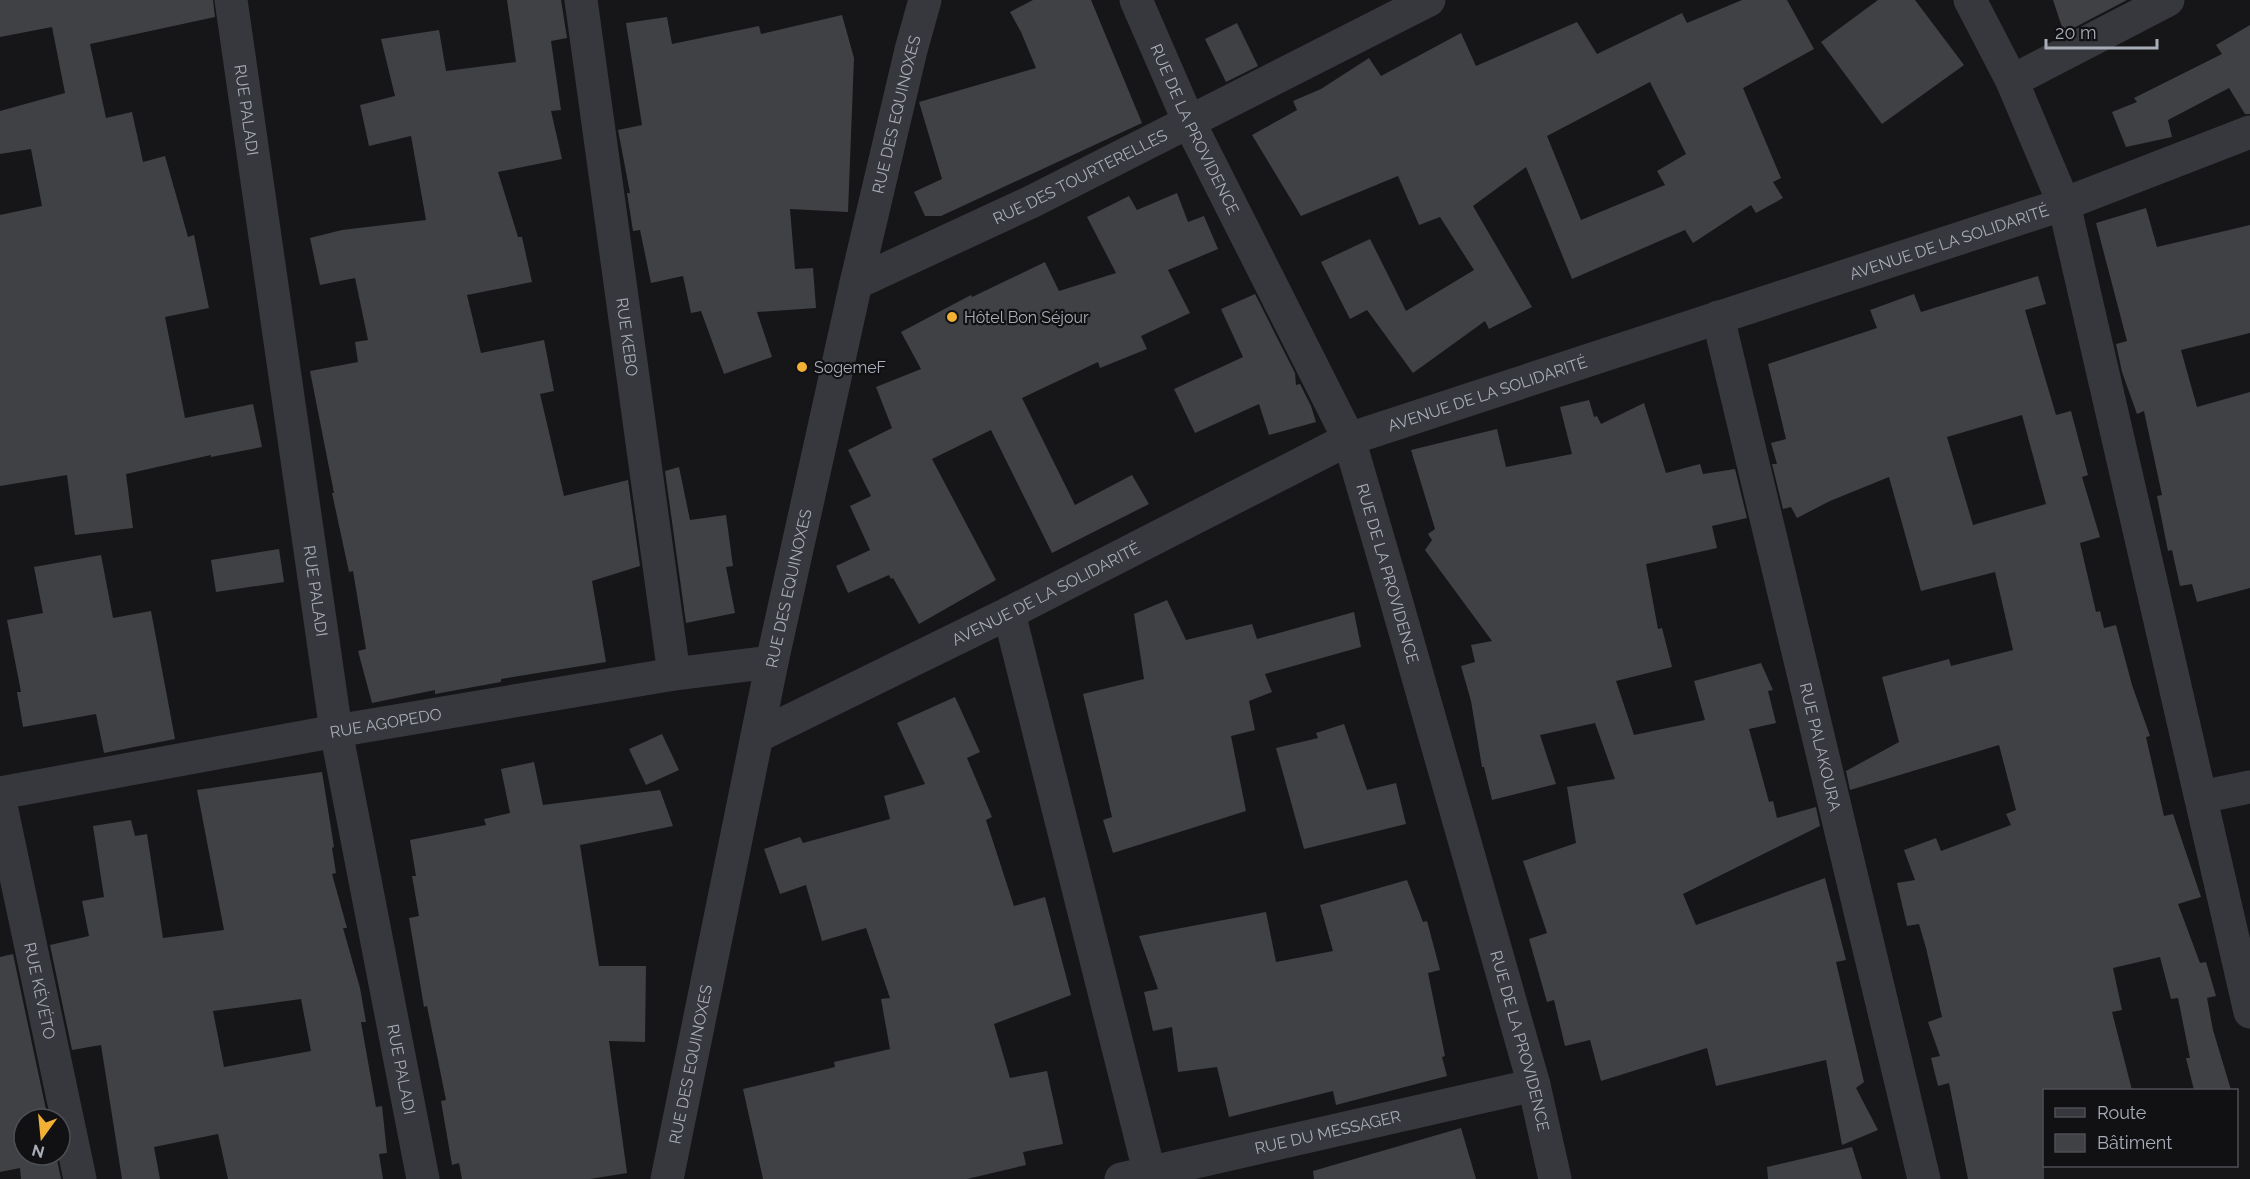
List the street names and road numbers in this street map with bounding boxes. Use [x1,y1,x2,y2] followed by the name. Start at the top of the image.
[868,33,924,196] street label: RUE DES EQUINOXES
[1147,41,1244,218] street label: RUE DE LA PROVIDENCE
[231,63,263,157] street label: RUE PALADI
[990,125,1171,228] street label: RUE DES TOURTERELLES
[1847,199,2051,283] street label: AVENUE DE LA SOLIDARITÉ
[613,296,642,377] street label: RUE KEBO
[1385,351,1590,435] street label: AVENUE DE LA SOLIDARITÉ
[1353,481,1423,666] street label: RUE DE LA PROVIDENCE
[762,507,815,669] street label: RUE DES EQUINOXES
[948,537,1143,649] street label: AVENUE DE LA SOLIDARITÉ
[300,544,332,638] street label: RUE PALADI
[1796,681,1845,813] street label: RUE PALAKOURA
[328,704,443,741] street label: RUE AGOPEDO
[21,941,60,1041] street label: RUE KÉVÉTO
[1487,948,1554,1133] street label: RUE DE LA PROVIDENCE
[665,983,716,1146] street label: RUE DES EQUINOXES
[384,1022,420,1116] street label: RUE PALADI
[1253,1106,1402,1158] street label: RUE DU MESSAGER

